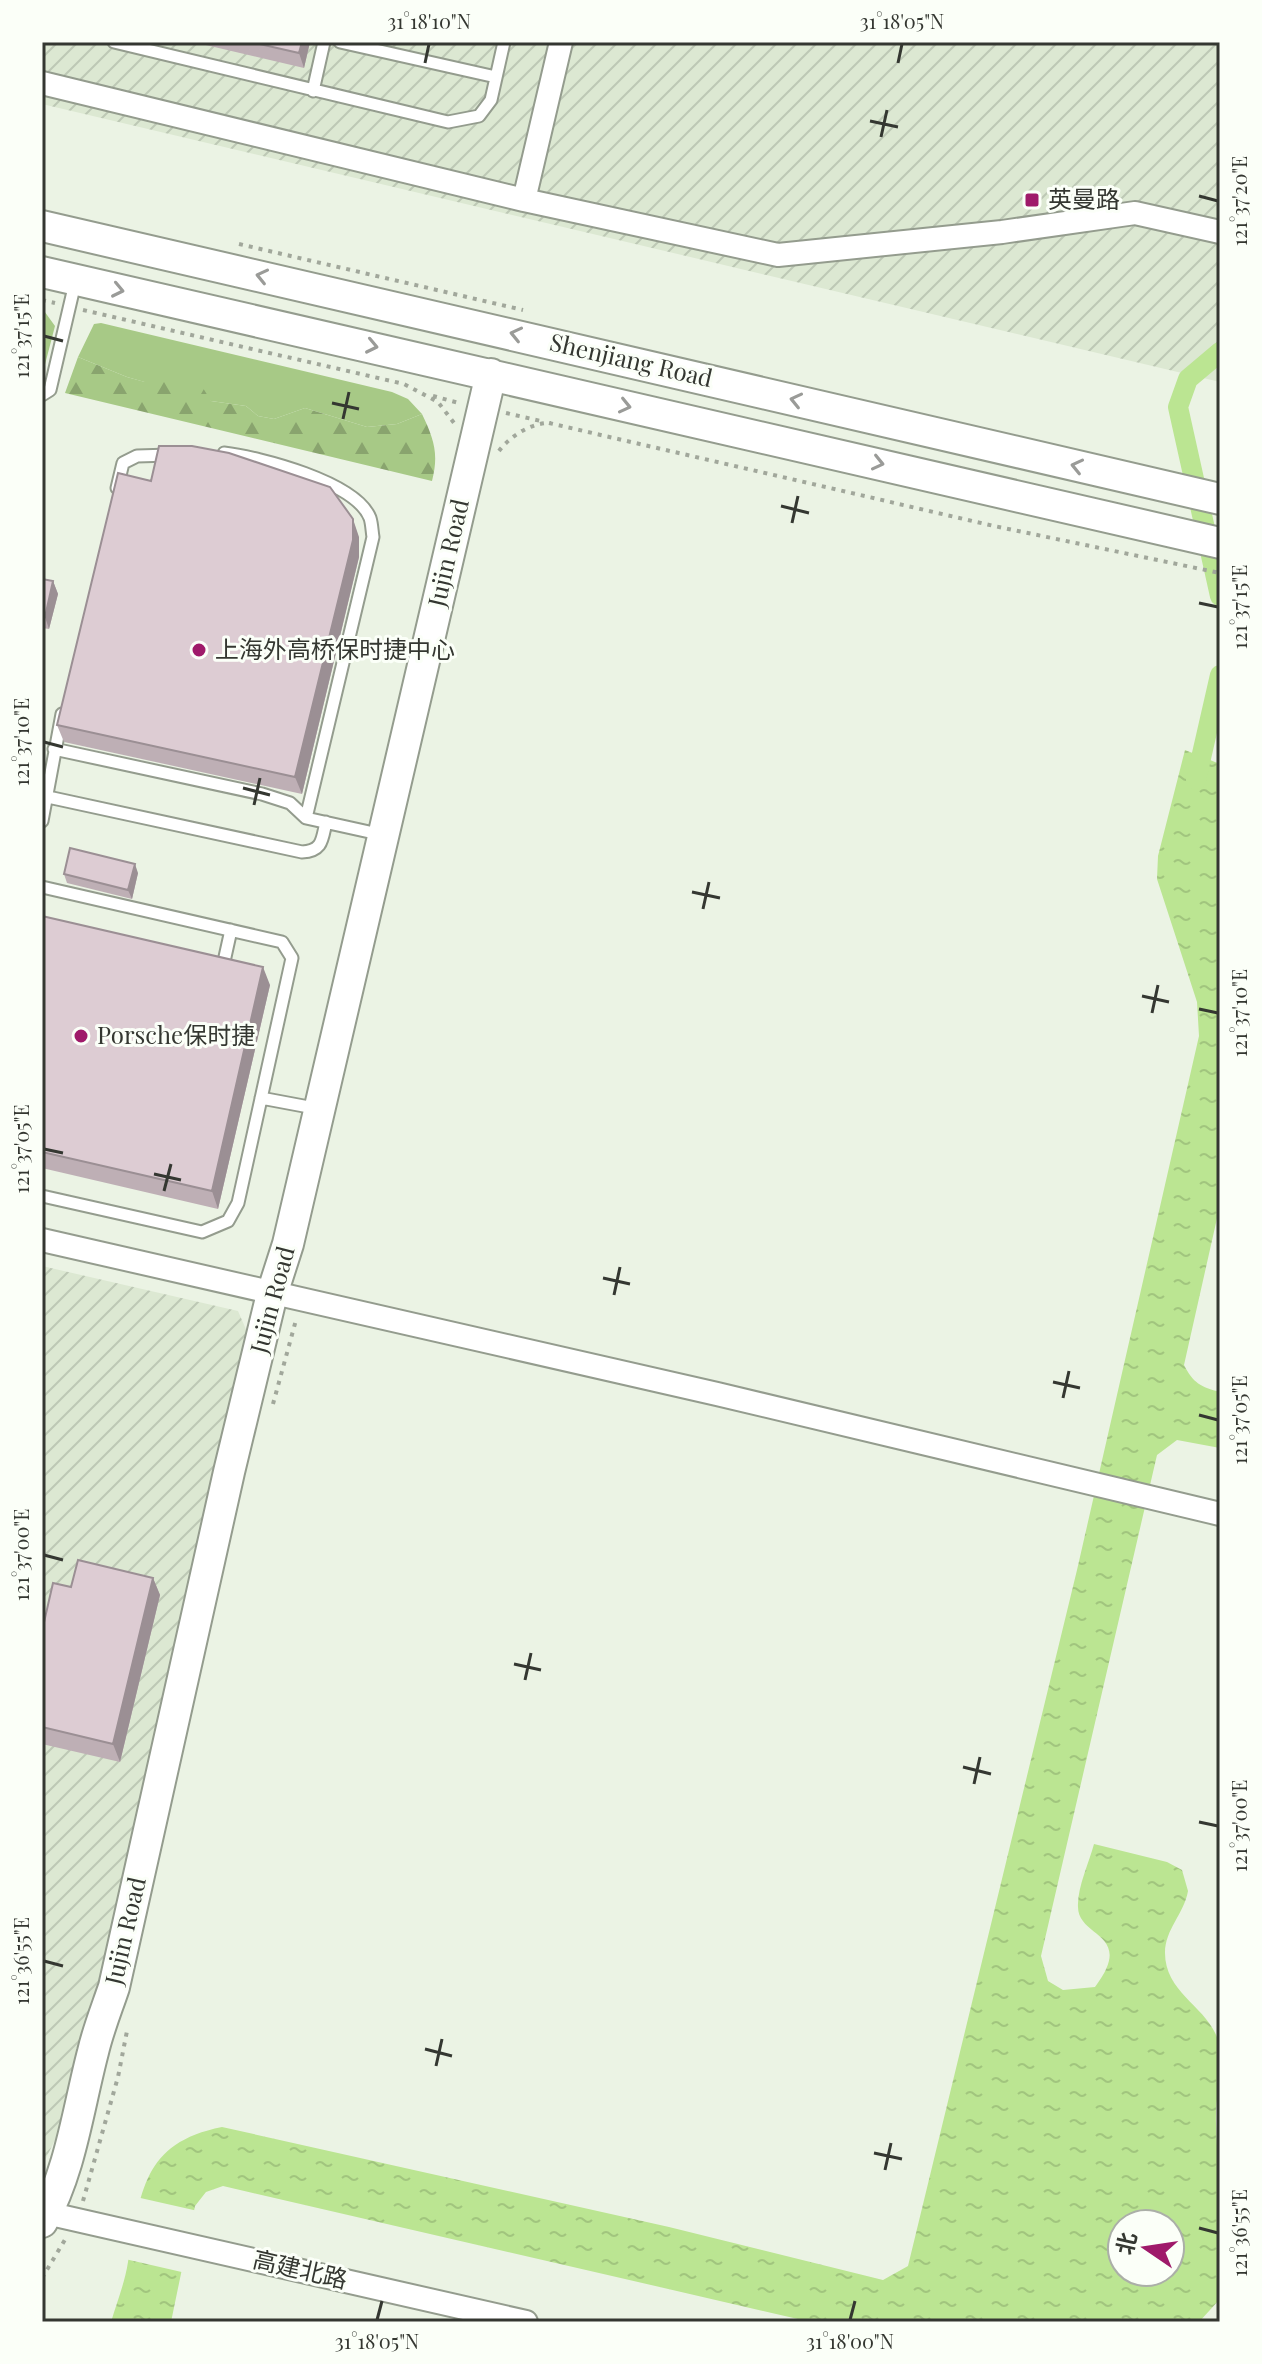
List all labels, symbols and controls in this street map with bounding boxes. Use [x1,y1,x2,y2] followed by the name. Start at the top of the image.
[387,7,471,34] text: 31°18'10"N
[860,7,944,34] text: 31°18'05"N
[1225,156,1252,246] text: 121°37'20"E
[1048,182,1120,214] place label: 英曼路
[1023,191,1041,209] marker: 英曼路
[256,268,270,285] one-way arrow
[111,281,124,298] one-way arrow
[7,294,34,378] text: 121°37'15"E
[547,325,716,393] street label: Shenjiang Road
[510,326,523,343] one-way arrow
[365,337,378,354] one-way arrow
[790,392,804,409] one-way arrow
[618,396,631,413] one-way arrow
[871,454,885,471] one-way arrow
[1070,458,1084,475] one-way arrow
[419,495,475,611] street label: Jujin Road
[1225,565,1252,649] text: 121°37'15"E
[215,632,455,664] place label: 上海外高桥保时捷中心
[190,641,208,659] marker: 上海外高桥保时捷中心
[7,698,34,786] text: 121°37'10"E
[1225,969,1252,1057] text: 121°37'10"E
[97,1018,255,1050] place label: Porsche保时捷
[72,1027,90,1045] marker: Porsche保时捷
[7,1104,34,1194] text: 121°37'05"E
[241,1242,301,1358] street label: Jujin Road
[1225,1375,1252,1465] text: 121°37'05"E
[7,1509,34,1601] text: 121°37'00"E
[1225,1780,1252,1872] text: 121°37'00"E
[96,1873,152,1989] street label: Jujin Road
[7,1917,34,2005] text: 121°36'55"E
[1225,2189,1252,2277] text: 121°36'55"E
[1106,2208,1186,2288] north arrow
[1108,2229,1143,2257] text: 北
[250,2242,351,2294] street label: 高建北路
[335,2327,419,2354] text: 31°18'05"N
[806,2327,894,2354] text: 31°18'00"N

